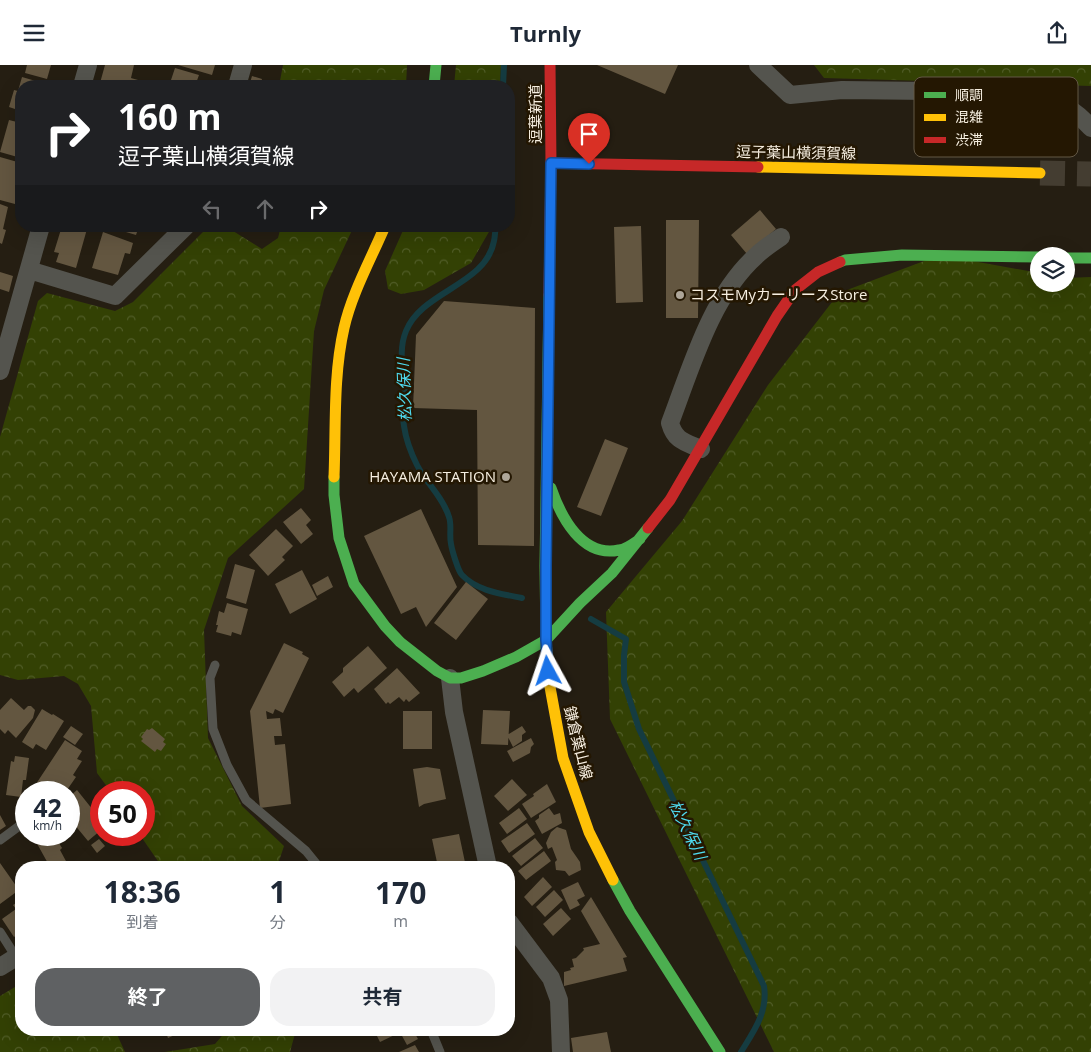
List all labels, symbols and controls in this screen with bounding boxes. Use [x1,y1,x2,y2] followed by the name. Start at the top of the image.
[510,18,581,48] text: Turnly
[20,19,48,47] icon: menu
[1043,19,1071,47] icon: share
[914,77,1078,157] legend
[525,84,545,144] street label: 逗葉新道
[955,85,983,104] text: 順調
[118,93,222,140] text: 160 m
[35,100,100,165] icon: right
[955,107,983,126] text: 混雑
[568,113,610,164] pin
[575,120,603,148] icon: arrive
[955,130,983,149] text: 渋滞
[118,140,294,170] text: 逗子葉山横須賀線
[736,141,856,163] street label: 逗子葉山横須賀線
[198,195,226,223] icon: left
[251,195,279,223] icon: ahead
[304,195,332,223] icon: right
[1030,247,1075,292] map controls
[1030,247,1075,292] button: layers
[690,284,867,304] place label: コスモMyカーリースStore
[674,289,686,301] marker: コスモMyカーリースStore
[392,356,416,422] water label: 松久保川
[369,466,496,486] place label: HAYAMA STATION
[500,471,512,483] marker: HAYAMA STATION
[521,644,573,696] position arrow
[560,704,598,782] street label: 鎌倉葉山線
[90,781,155,846] speed limit sign: 50
[33,790,62,824] text: 42
[664,796,713,865] water label: 松久保川
[33,817,62,834] text: km/h
[104,871,181,912] text: 18:36
[269,871,286,912] text: 1
[375,872,426,913] text: 170
[393,910,408,932] text: m
[126,911,158,933] text: 到着
[270,911,286,933] text: 分
[35,968,260,1026] button: 終了
[270,968,495,1026] button: 共有

